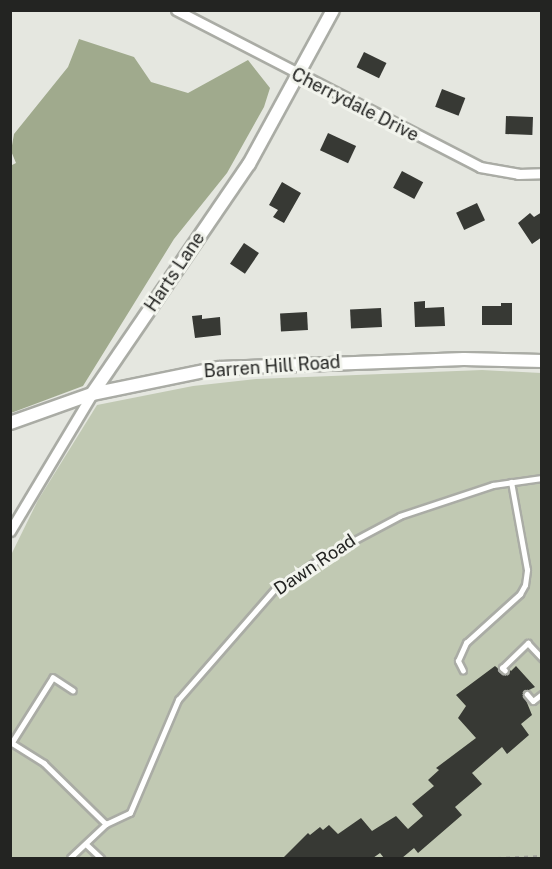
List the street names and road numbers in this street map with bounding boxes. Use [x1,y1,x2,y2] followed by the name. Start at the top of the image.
[288,64,422,146] street label: Cherrydale Drive
[140,228,210,316] street label: Harts Lane
[203,351,341,383] street label: Barren Hill Road
[270,530,360,600] street label: Dawn Road

